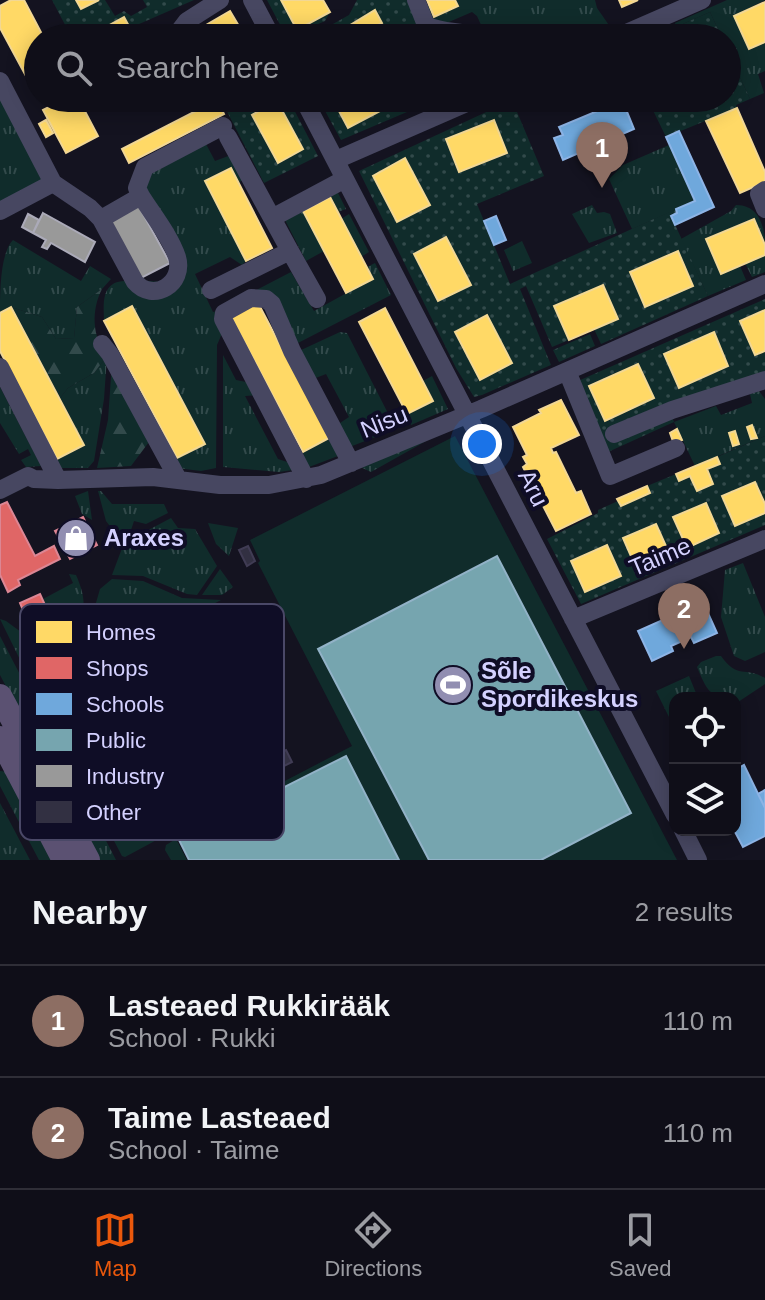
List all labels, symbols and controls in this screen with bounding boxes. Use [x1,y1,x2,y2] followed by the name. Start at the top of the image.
[24,24,741,112] search box
[52,46,96,90] icon: search
[116,51,279,84] text: Search here
[576,122,628,188] pin: 1
[356,400,411,443] street label: Nisu
[462,424,502,464] your location
[513,465,554,511] street label: Aru
[55,517,97,559] shop icon: Araxes
[104,524,184,551] place label: Araxes
[625,532,695,581] street label: Taime
[658,583,710,649] pin: 2
[20,604,284,840] legend
[86,620,156,645] text: Homes
[86,656,148,681] text: Shops
[481,657,638,712] place label: Sõle Spordikeskus
[432,664,474,706] sports icon: Sõle Spordikeskus
[86,692,164,717] text: Schools
[669,692,741,836] map controls
[669,692,741,764] button: locate
[86,728,146,753] text: Public
[86,764,164,789] text: Industry
[669,764,741,836] button: layers
[86,800,141,825] text: Other
[32,893,147,931] text: Nearby
[635,897,733,927] text: 2 results
[108,989,390,1022] text: Lasteaed Rukkirääk
[51,1006,65,1036] text: 1
[663,1006,733,1036] text: 110 m
[108,1023,276,1053] text: School · Rukki
[108,1101,331,1134] text: Taime Lasteaed
[51,1118,65,1148] text: 2
[663,1118,733,1148] text: 110 m
[108,1135,280,1165] text: School · Taime
[93,1208,137,1282] tab: Map
[324,1208,422,1282] tab: Directions
[609,1208,672,1282] tab: Saved

